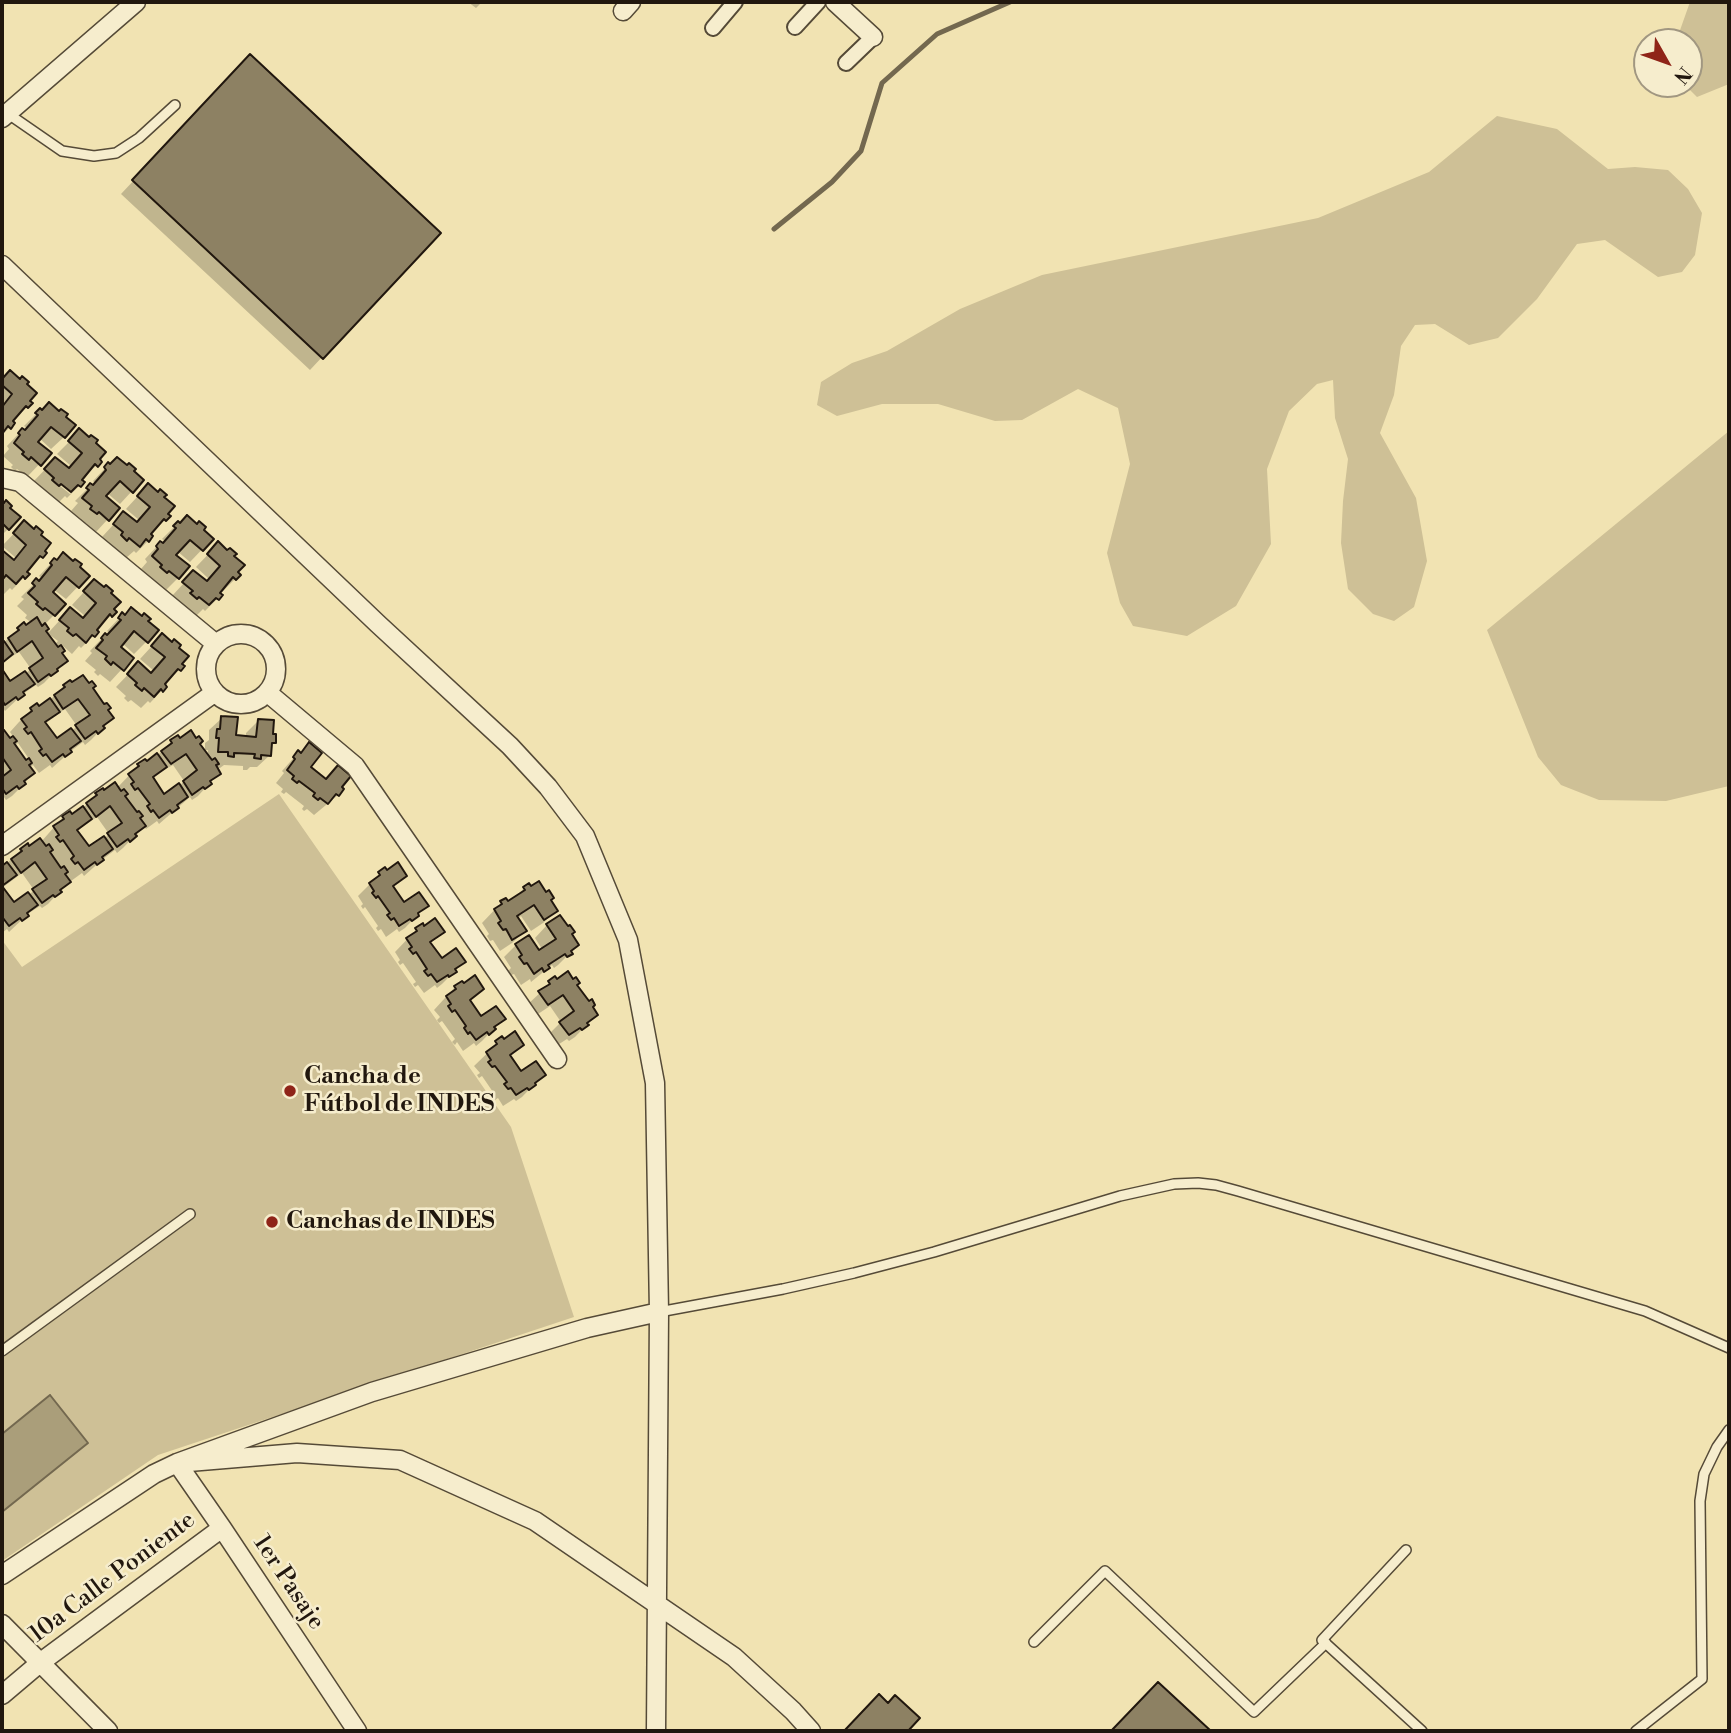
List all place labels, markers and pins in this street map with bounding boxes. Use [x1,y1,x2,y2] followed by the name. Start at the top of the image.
[304,1063,494,1119] place label: Cancha de Fútbol de INDES
[282,1083,298,1099] marker: Cancha de Fútbol de INDES
[286,1208,495,1236] place label: Canchas de INDES
[264,1214,280,1230] marker: Canchas de INDES

